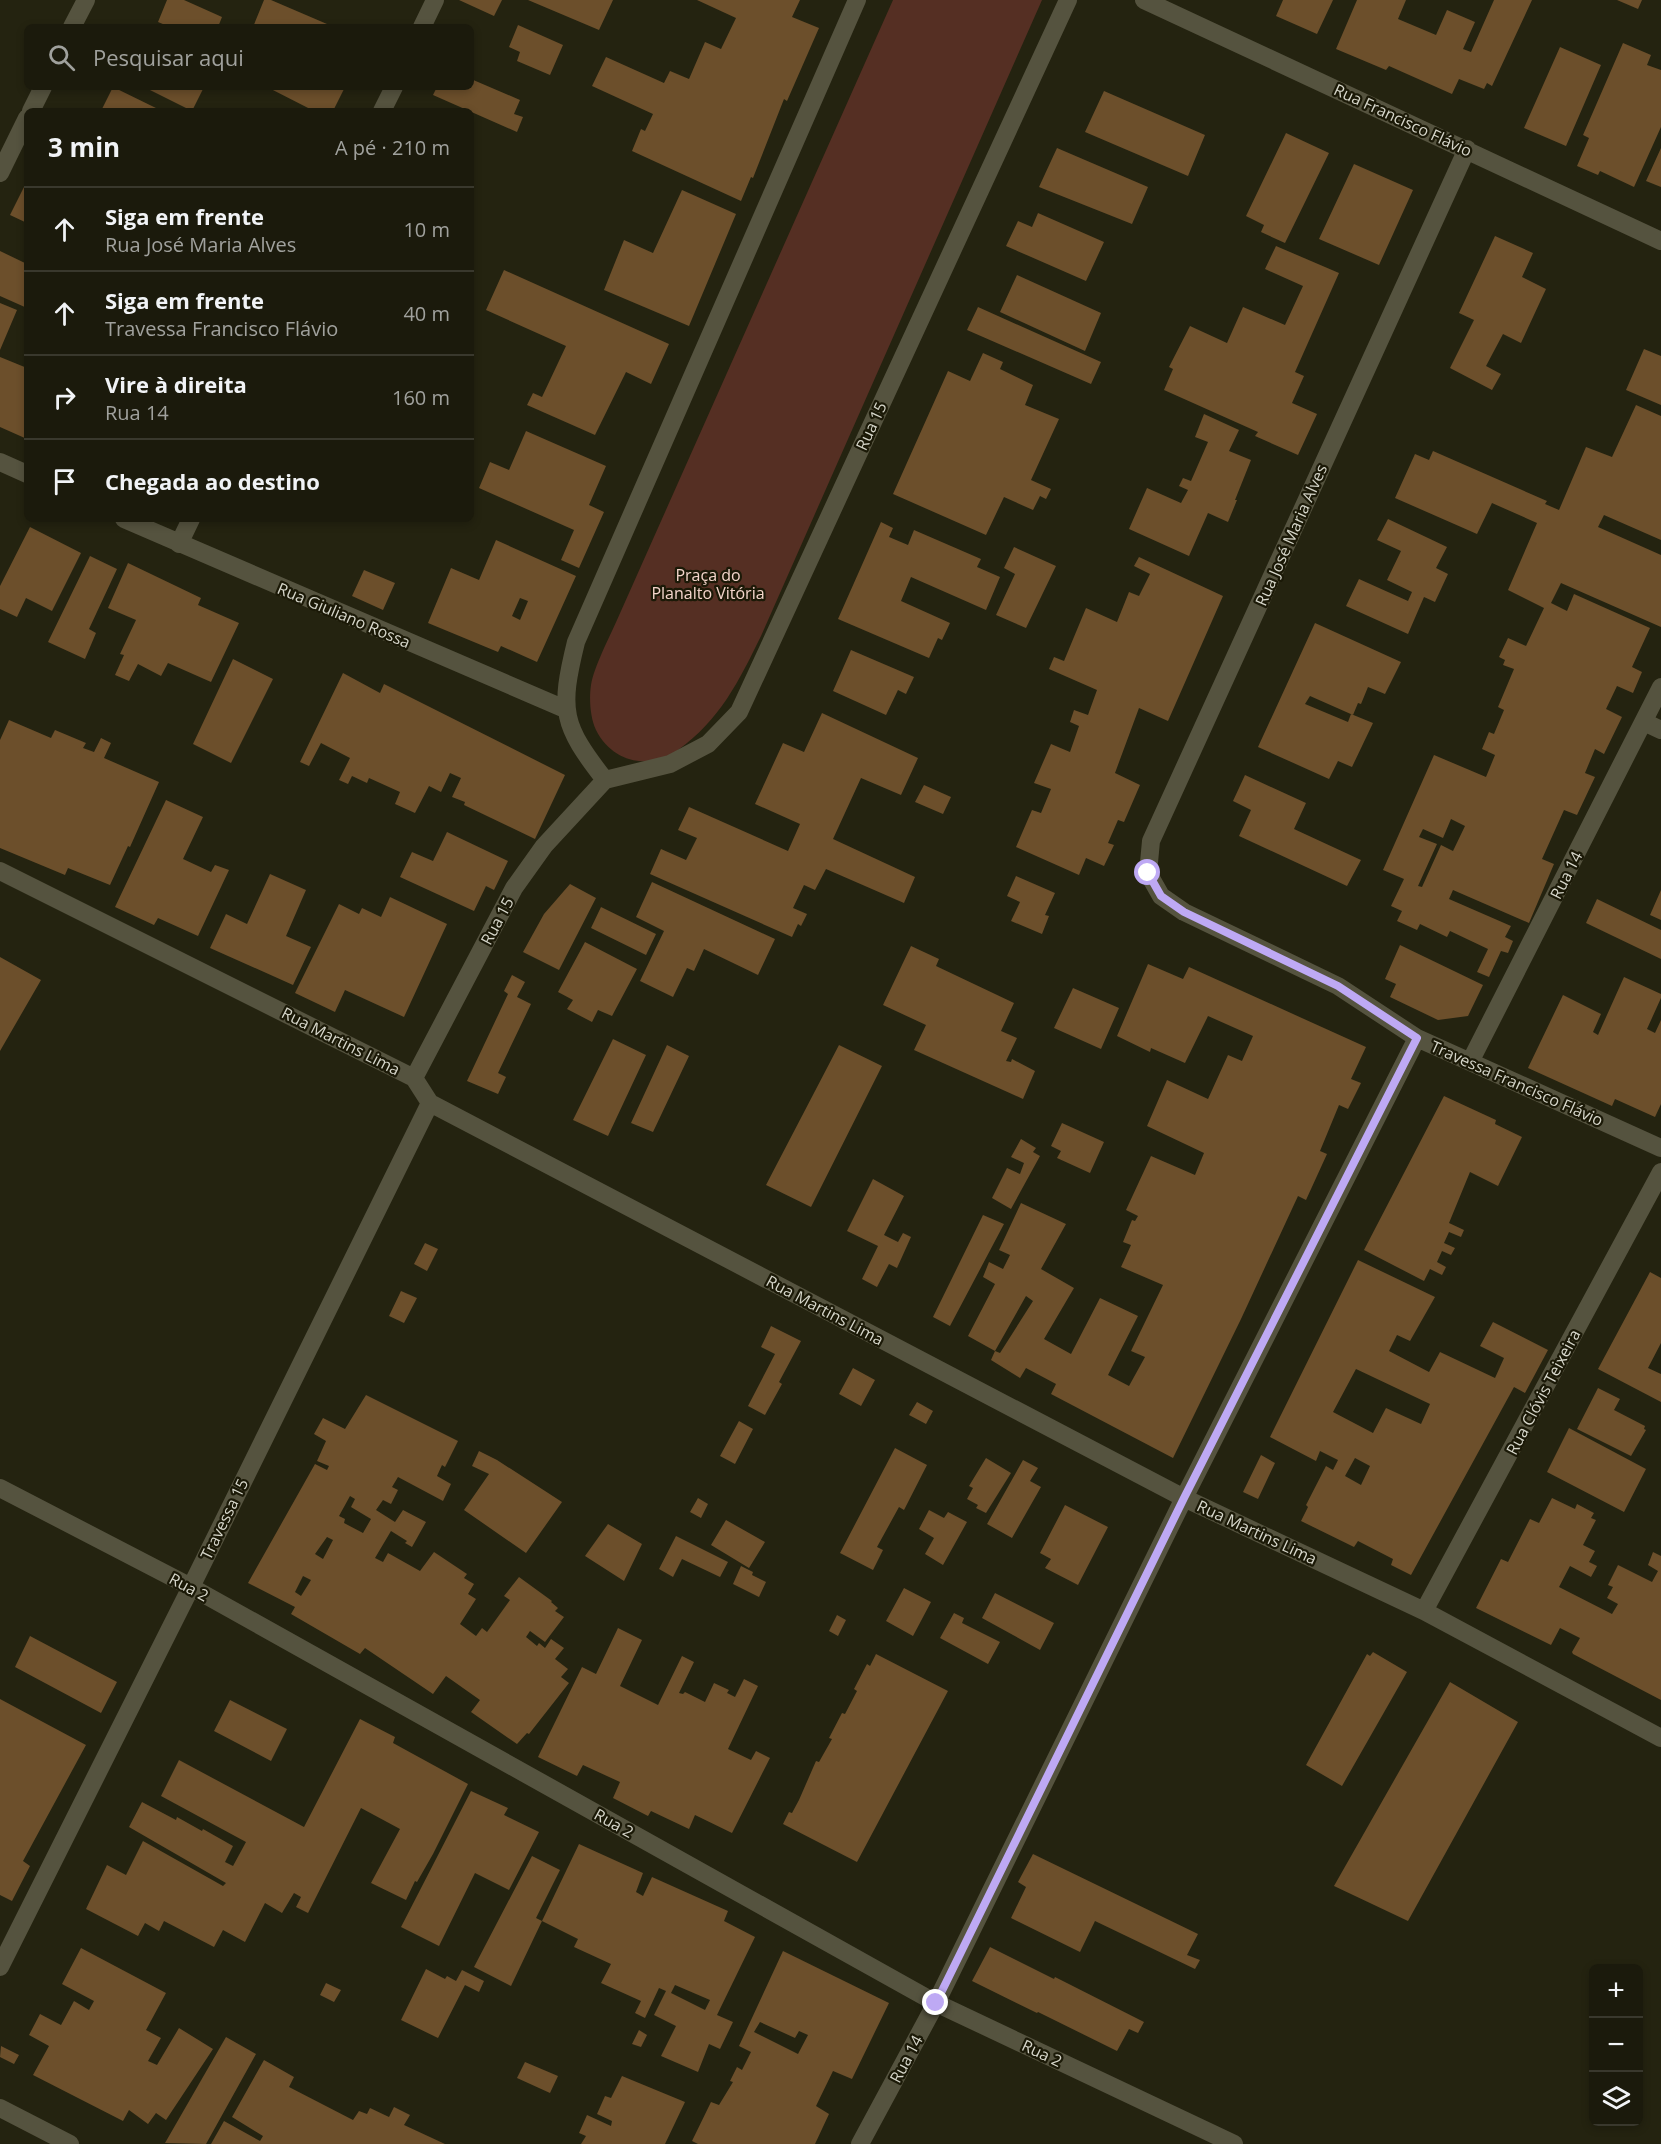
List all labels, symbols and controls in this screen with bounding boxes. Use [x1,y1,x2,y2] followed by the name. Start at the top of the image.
[24,24,474,90] search box
[45,41,78,74] icon: search
[93,42,244,72] text: Pesquisar aqui
[1330,78,1476,162] street label: Rua Francisco Flávio
[48,129,120,165] text: 3 min
[335,134,450,161] text: A pé · 210 m
[105,201,264,231] text: Siga em frente
[48,213,81,246] icon: ahead
[403,216,450,243] text: 10 m
[105,231,296,258] text: Rua José Maria Alves
[105,285,264,315] text: Siga em frente
[48,297,81,330] icon: ahead
[403,300,450,327] text: 40 m
[105,315,338,342] text: Travessa Francisco Flávio
[105,369,247,399] text: Vire à direita
[48,381,81,414] icon: right
[392,384,450,411] text: 160 m
[850,398,892,454] street label: Rua 15
[105,399,169,426] text: Rua 14
[1250,461,1332,609] street label: Rua José Maria Alves
[48,465,81,498] icon: arrive
[105,466,320,496] text: Chegada ao destino
[651,564,765,604] park label: Praça do Planalto Vitória
[274,577,414,653] street label: Rua Giuliano Rossa
[1545,847,1587,903] street label: Rua 14
[1134,859,1160,885] route start
[475,893,519,949] street label: Rua 15
[278,1002,404,1080] street label: Rua Martins Lima
[1427,1035,1607,1131] street label: Travessa Francisco Flávio
[762,1270,888,1350] street label: Rua Martins Lima
[1501,1325,1585,1459] street label: Rua Clóvis Teixeira
[195,1475,253,1563] street label: Travessa 15
[1193,1495,1321,1569] street label: Rua Martins Lima
[165,1567,213,1607] street label: Rua 2
[590,1803,638,1843] street label: Rua 2
[1589,1964,1643,2126] map controls
[1589,1964,1643,2018] button: +
[922,1989,948,2015] route end
[1589,2018,1643,2072] button: −
[884,2031,928,2087] street label: Rua 14
[1018,2034,1066,2072] street label: Rua 2
[1589,2072,1643,2126] button: layers

